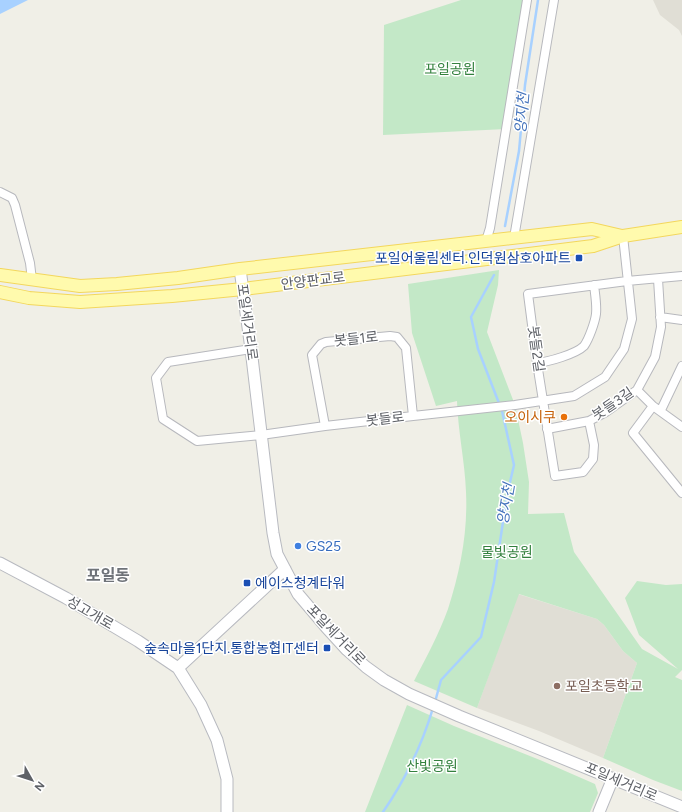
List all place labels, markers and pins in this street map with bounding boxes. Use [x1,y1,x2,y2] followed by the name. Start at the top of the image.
[375,250,571,267] place label: 포일어울림센터.인덕원삼호아파트
[574,253,584,263] marker: 포일어울림센터.인덕원삼호아파트
[504,409,556,426] place label: 오이시쿠
[559,412,569,422] marker: 오이시쿠
[306,538,341,555] place label: GS25
[293,541,303,551] marker: GS25
[255,575,345,592] place label: 에이스청계타워
[242,578,252,588] marker: 에이스청계타워
[144,640,319,657] place label: 숲속마을1단지.통합농협IT센터
[322,643,332,653] marker: 숲속마을1단지.통합농협IT센터
[565,678,642,695] place label: 포일초등학교
[552,681,562,691] marker: 포일초등학교

